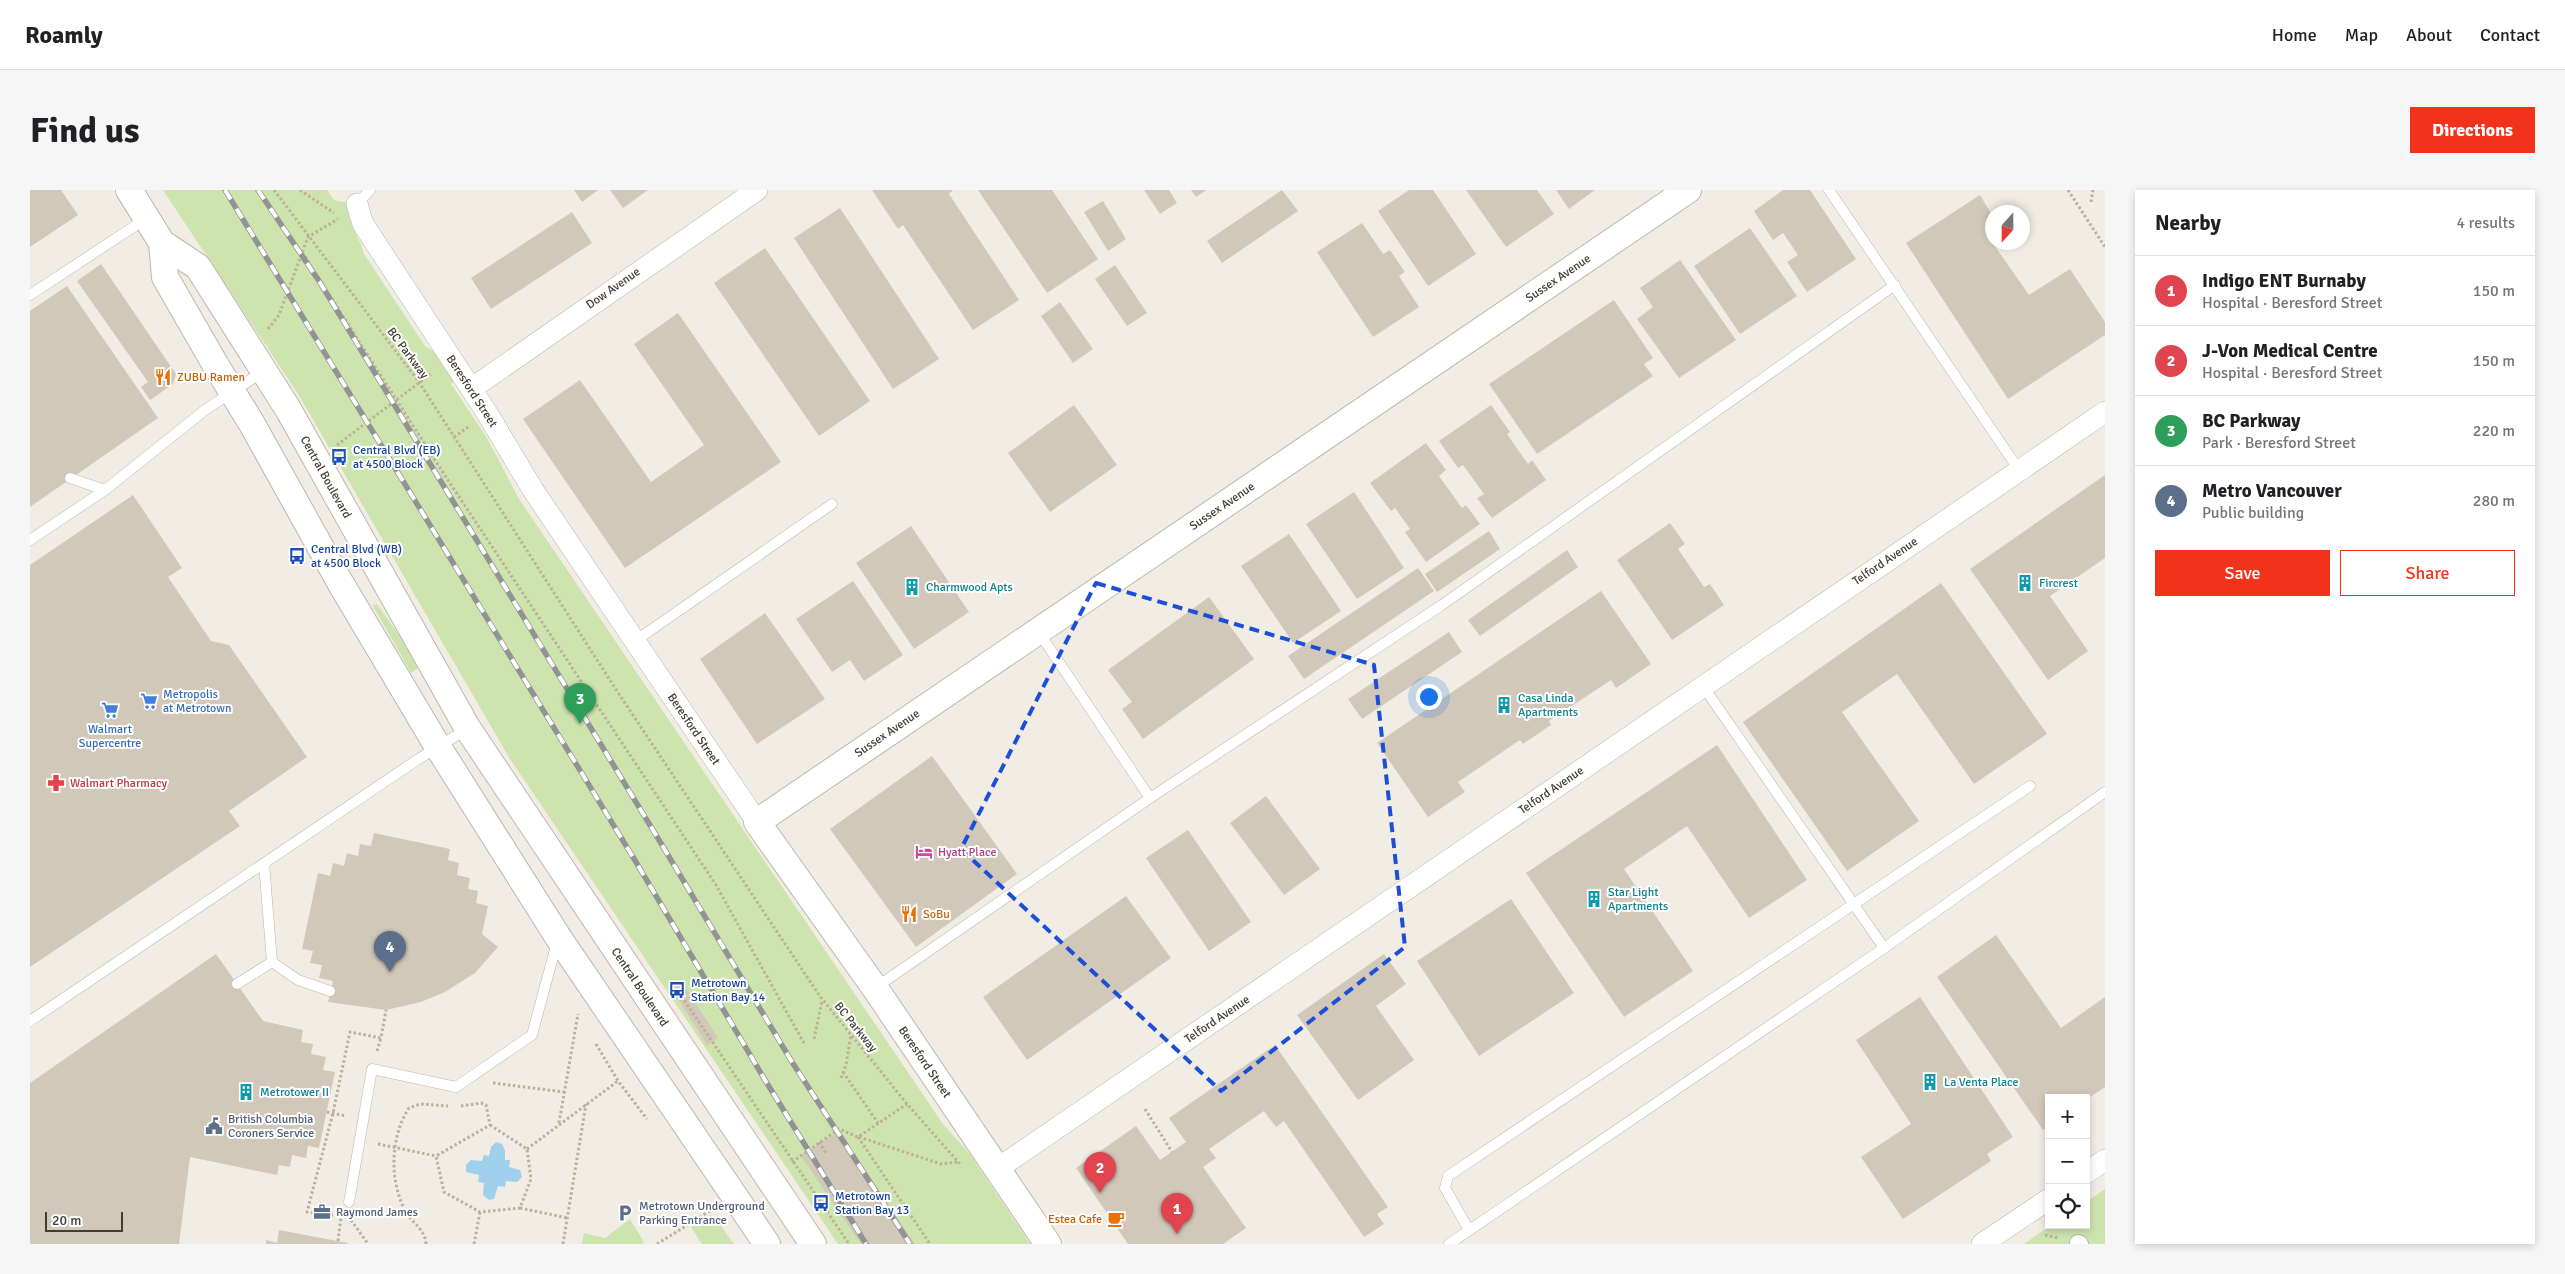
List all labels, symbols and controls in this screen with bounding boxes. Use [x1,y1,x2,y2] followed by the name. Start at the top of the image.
[25,20,103,50] text: Roamly
[2272,24,2317,46] text: Home
[2345,24,2378,46] text: Map
[2406,24,2452,46] text: About
[2480,24,2540,46] text: Contact
[2410,107,2535,153] button: Directions
[30,109,140,152] text: Find us
[1985,205,2030,250] north arrow
[2155,210,2221,236] text: Nearby
[2456,213,2515,233] text: 4 results
[1523,251,1594,306] street label: Sussex Avenue
[583,264,643,313] street label: Dow Avenue
[2202,269,2366,293] text: Indigo ENT Burnaby
[2167,281,2175,301] text: 1
[2473,281,2515,301] text: 150 m
[2202,293,2382,313] text: Hospital · Beresford Street
[383,325,432,382] street label: BC Parkway
[2202,339,2378,363] text: J-Von Medical Centre
[2167,351,2175,371] text: 2
[2473,351,2515,371] text: 150 m
[443,352,501,430] street label: Beresford Street
[2202,363,2382,383] text: Hospital · Beresford Street
[153,367,173,387] restaurant icon: ZUBU Ramen
[177,370,245,385] place label: ZUBU Ramen
[2202,409,2301,433] text: BC Parkway
[2167,421,2175,441] text: 3
[2473,421,2515,441] text: 220 m
[297,433,354,521] street label: Central Boulevard
[2202,433,2356,453] text: Park · Beresford Street
[353,443,441,472] place label: Central Blvd (EB) at 4500 Block
[329,447,349,467] bus stop icon: Central Blvd (EB) at 4500 Block
[1187,479,1258,534] street label: Sussex Avenue
[2202,479,2342,503] text: Metro Vancouver
[2167,491,2175,511] text: 4
[2473,491,2515,511] text: 280 m
[2202,503,2304,523] text: Public building
[1850,534,1921,589] street label: Telford Avenue
[311,542,402,571] place label: Central Blvd (WB) at 4500 Block
[287,546,307,566] bus stop icon: Central Blvd (WB) at 4500 Block
[2155,550,2330,596] button: Save
[2340,550,2515,596] button: Share
[2015,573,2035,593] building icon: Fircrest
[2039,576,2078,591] place label: Fircrest
[902,577,922,597] building icon: Charmwood Apts
[926,580,1013,595] place label: Charmwood Apts
[564,683,596,724] pin: 3
[1416,684,1442,710] your location
[163,687,231,716] place label: Metropolis at Metrotown
[664,690,723,768] street label: Beresford Street
[139,691,159,711] supermarket icon: Metropolis at Metrotown
[1518,691,1578,720] place label: Casa Linda Apartments
[1494,695,1514,715] building icon: Casa Linda Apartments
[100,700,120,720] supermarket icon: Walmart Supercentre
[852,706,923,761] street label: Sussex Avenue
[79,722,141,751] place label: Walmart Supercentre
[1516,763,1587,818] street label: Telford Avenue
[46,773,66,793] pharmacy icon: Walmart Pharmacy
[70,776,168,791] place label: Walmart Pharmacy
[914,842,934,862] hotel icon: Hyatt Place
[938,845,997,860] place label: Hyatt Place
[1608,885,1668,914] place label: Star Light Apartments
[1584,889,1604,909] building icon: Star Light Apartments
[899,904,919,924] restaurant icon: SoBu
[923,907,950,922] place label: SoBu
[374,931,406,972] pin: 4
[608,945,672,1030] street label: Central Boulevard
[691,976,766,1005] place label: Metrotown Station Bay 14
[667,980,687,1000] bus stop icon: Metrotown Station Bay 14
[1182,992,1253,1047] street label: Telford Avenue
[831,999,881,1056] street label: BC Parkway
[895,1023,954,1101] street label: Beresford Street
[1920,1072,1940,1092] building icon: La Venta Place
[1944,1075,2019,1090] place label: La Venta Place
[236,1082,256,1102] building icon: Metrotower II
[260,1085,329,1100] place label: Metrotower II
[2045,1094,2090,1229] map controls
[2045,1094,2090,1139] button: +
[228,1112,314,1141] place label: British Columbia Coroners Service
[204,1116,224,1136] public building icon: British Columbia Coroners Service
[2045,1139,2090,1184] button: −
[1084,1152,1116,1193] pin: 2
[2045,1184,2090,1229] button: locate
[835,1189,909,1218] place label: Metrotown Station Bay 13
[811,1193,831,1213] bus stop icon: Metrotown Station Bay 13
[1161,1193,1193,1234] pin: 1
[639,1199,765,1228] place label: Metrotown Underground Parking Entrance
[312,1202,332,1222] office icon: Raymond James
[615,1203,635,1223] parking icon: Metrotown Underground Parking Entrance
[336,1205,418,1220] place label: Raymond James
[45,1209,122,1232] scale bar
[1106,1209,1126,1229] cafe icon: Estea Cafe
[52,1212,81,1229] text: 20 m
[1048,1212,1102,1227] place label: Estea Cafe

